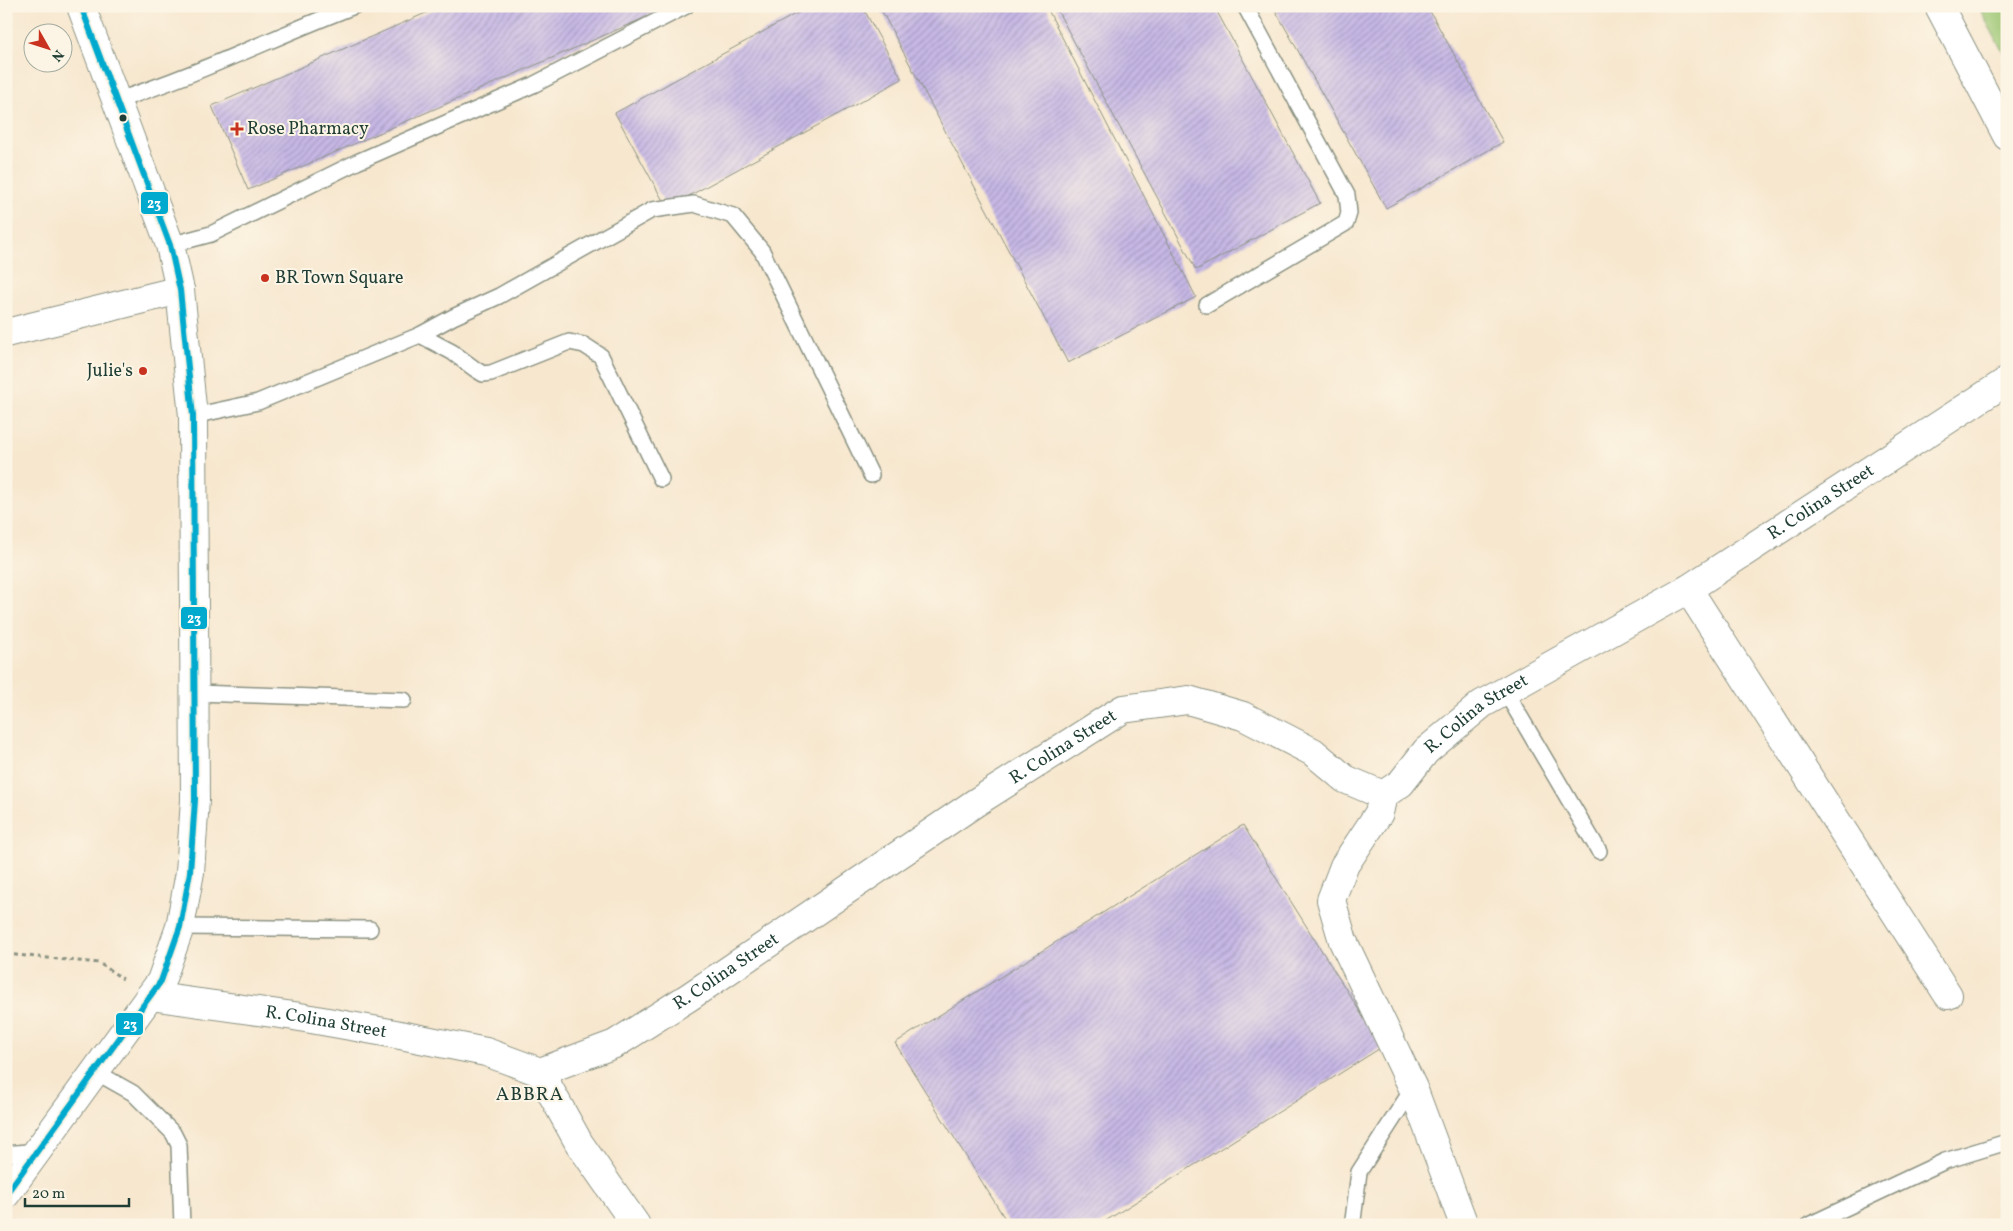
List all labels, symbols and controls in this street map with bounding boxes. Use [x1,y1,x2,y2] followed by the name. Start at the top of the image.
[22,22,72,72] north arrow
[46,45,68,65] text: N
[118,113,128,123] unlabelled marker
[247,117,369,142] place label: Rose Pharmacy
[231,123,243,135] marker: Rose Pharmacy
[140,191,169,215] line badge: 23
[147,195,161,214] text: 23
[275,266,403,291] place label: BR Town Square
[259,272,271,284] marker: BR Town Square
[87,359,133,384] place label: Julie's
[137,365,149,377] marker: Julie's
[1763,458,1879,546] street label: R. Colina Street
[180,606,208,630] line badge: 23
[187,610,201,629] text: 23
[1419,668,1533,760] street label: R. Colina Street
[1005,704,1122,790] street label: R. Colina Street
[668,927,784,1016] street label: R. Colina Street
[264,1000,389,1045] street label: R. Colina Street
[115,1012,144,1036] line badge: 23
[123,1016,137,1035] text: 23
[496,1082,564,1108] district label: ABBRA
[25,1176,129,1208] scale bar
[32,1184,65,1205] text: 20 m

